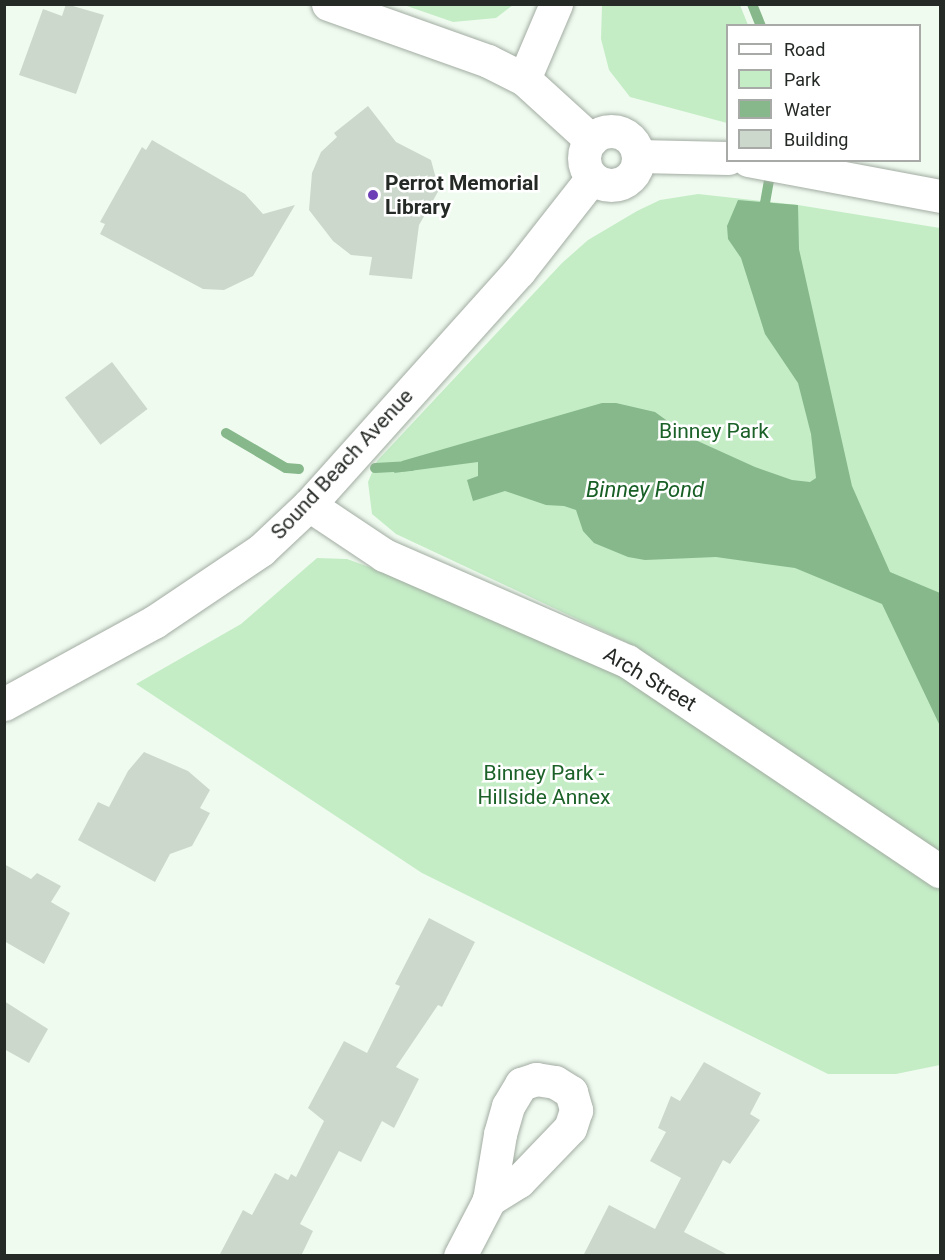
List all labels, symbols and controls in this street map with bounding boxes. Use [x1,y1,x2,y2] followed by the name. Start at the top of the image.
[726,24,921,162] legend
[784,39,825,60] text: Road
[784,69,820,90] text: Park
[784,99,831,120] text: Water
[784,129,848,150] text: Building
[385,170,539,220] place label: Perrot Memorial Library
[366,188,380,202] marker: Perrot Memorial Library
[266,383,418,545] street label: Sound Beach Avenue
[659,418,769,444] park label: Binney Park
[586,477,704,503] water label: Binney Pond
[599,641,701,717] street label: Arch Street
[478,760,610,810] park label: Binney Park - Hillside Annex

